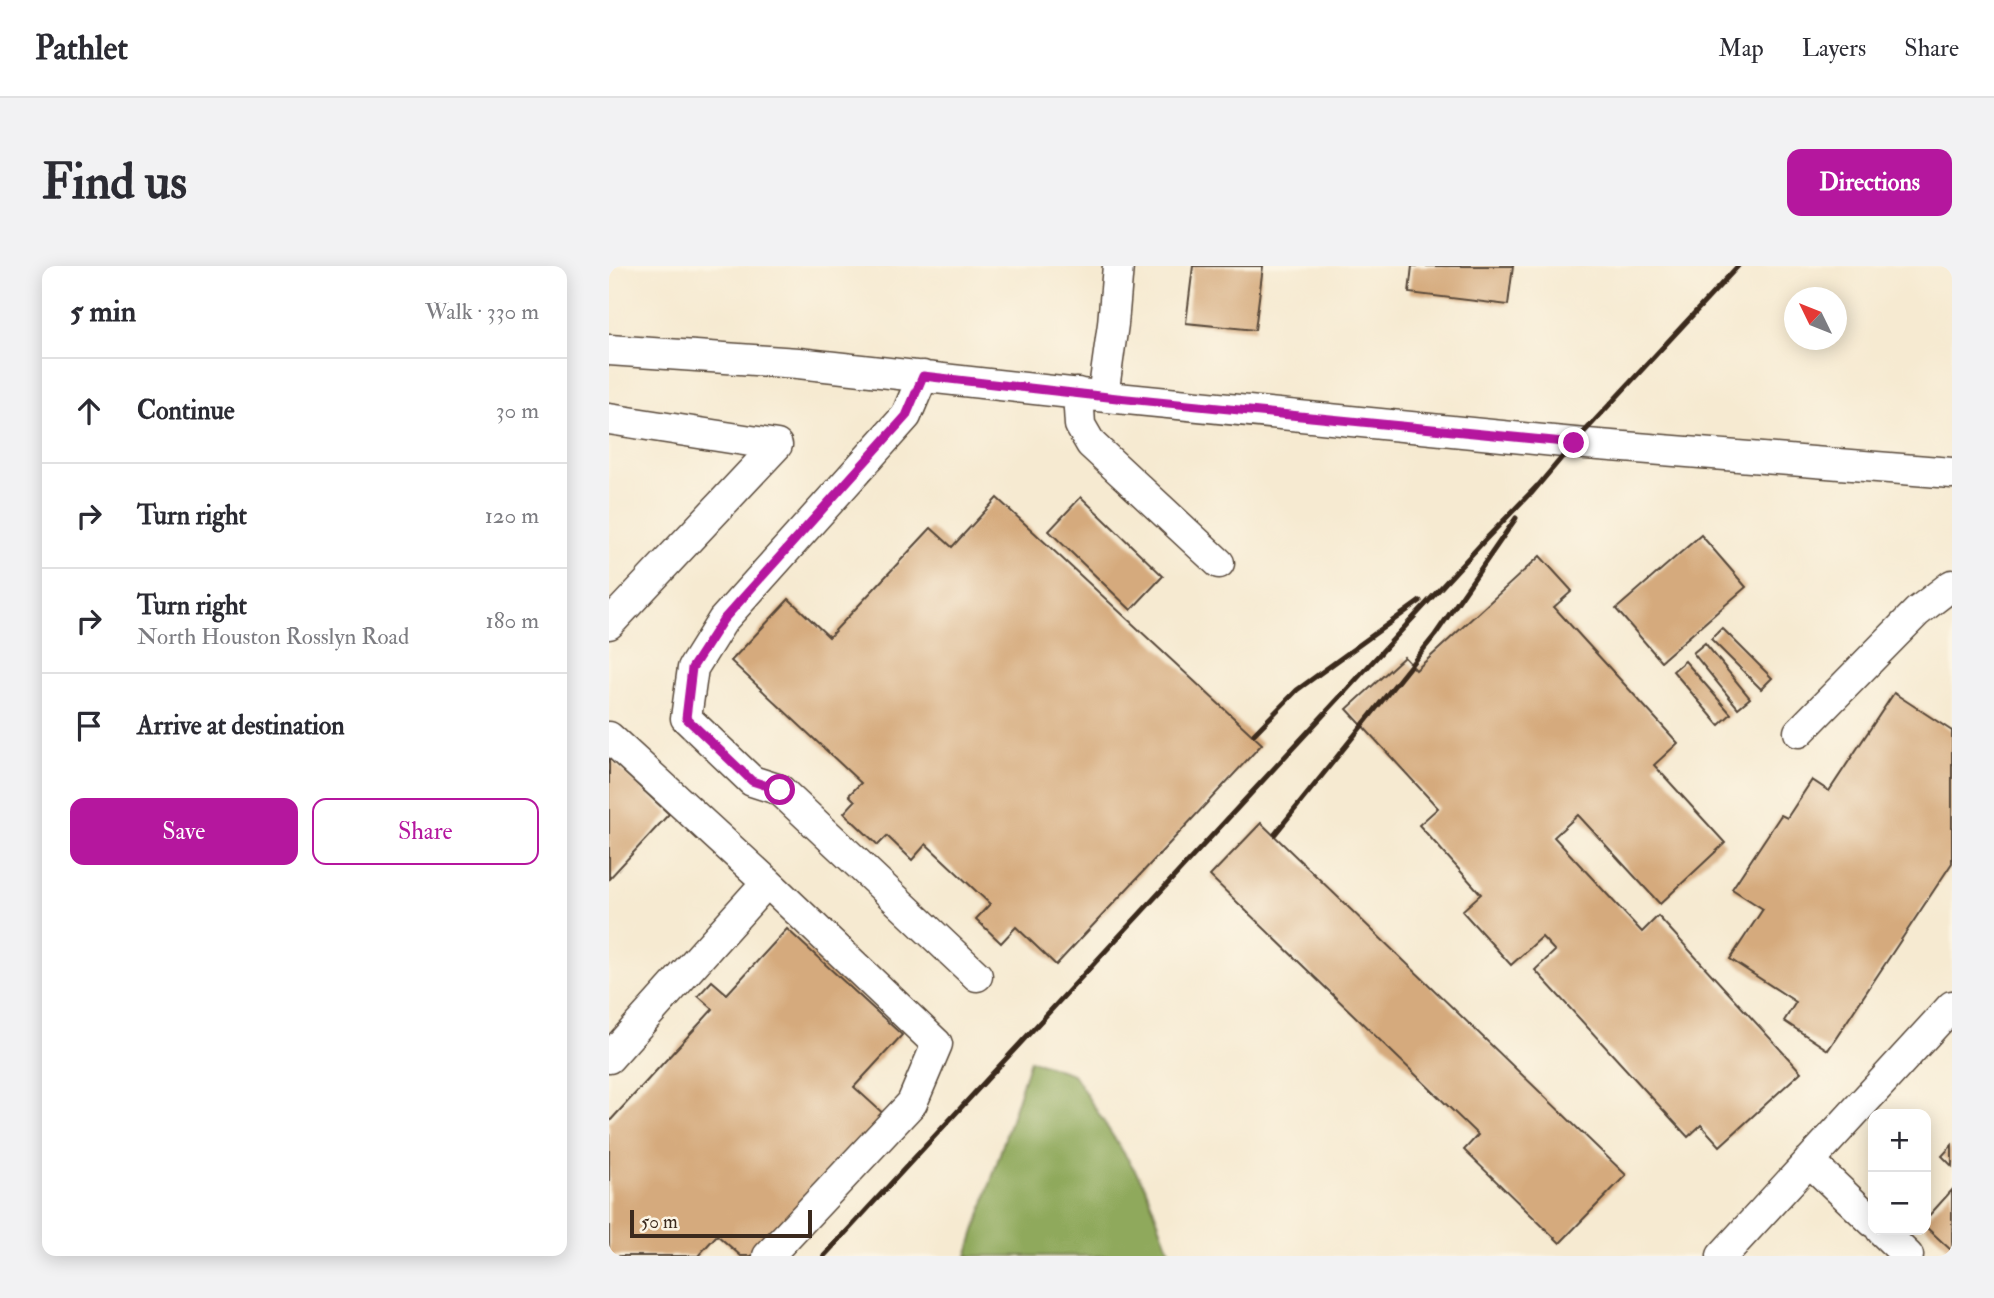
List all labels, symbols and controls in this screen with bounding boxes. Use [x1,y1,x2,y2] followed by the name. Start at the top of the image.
[35,28,128,69] text: Pathlet
[1719,33,1764,64] text: Map
[1802,33,1866,64] text: Layers
[1904,33,1959,64] text: Share
[1787,149,1952,216] button: Directions
[42,152,187,213] text: Find us
[1784,287,1847,350] north arrow
[70,293,136,330] text: 5 min
[425,297,539,326] text: Walk · 330 m
[70,392,108,430] icon: ahead
[137,395,235,427] text: Continue
[496,396,539,425] text: 30 m
[1558,427,1589,458] route end
[70,497,108,535] icon: right
[137,500,247,532] text: Turn right
[485,501,539,530] text: 120 m
[137,590,247,622] text: Turn right
[70,602,108,640] icon: right
[486,606,539,635] text: 180 m
[137,622,409,651] text: North Houston Rosslyn Road
[70,707,108,745] icon: arrive
[137,710,345,742] text: Arrive at destination
[764,774,795,805] route start
[70,798,298,865] button: Save
[312,798,539,865] button: Share
[1868,1109,1931,1235] map controls
[1868,1109,1931,1172] button: +
[1868,1172,1931,1235] button: −
[630,1207,812,1239] scale bar
[641,1210,678,1234] text: 50 m

